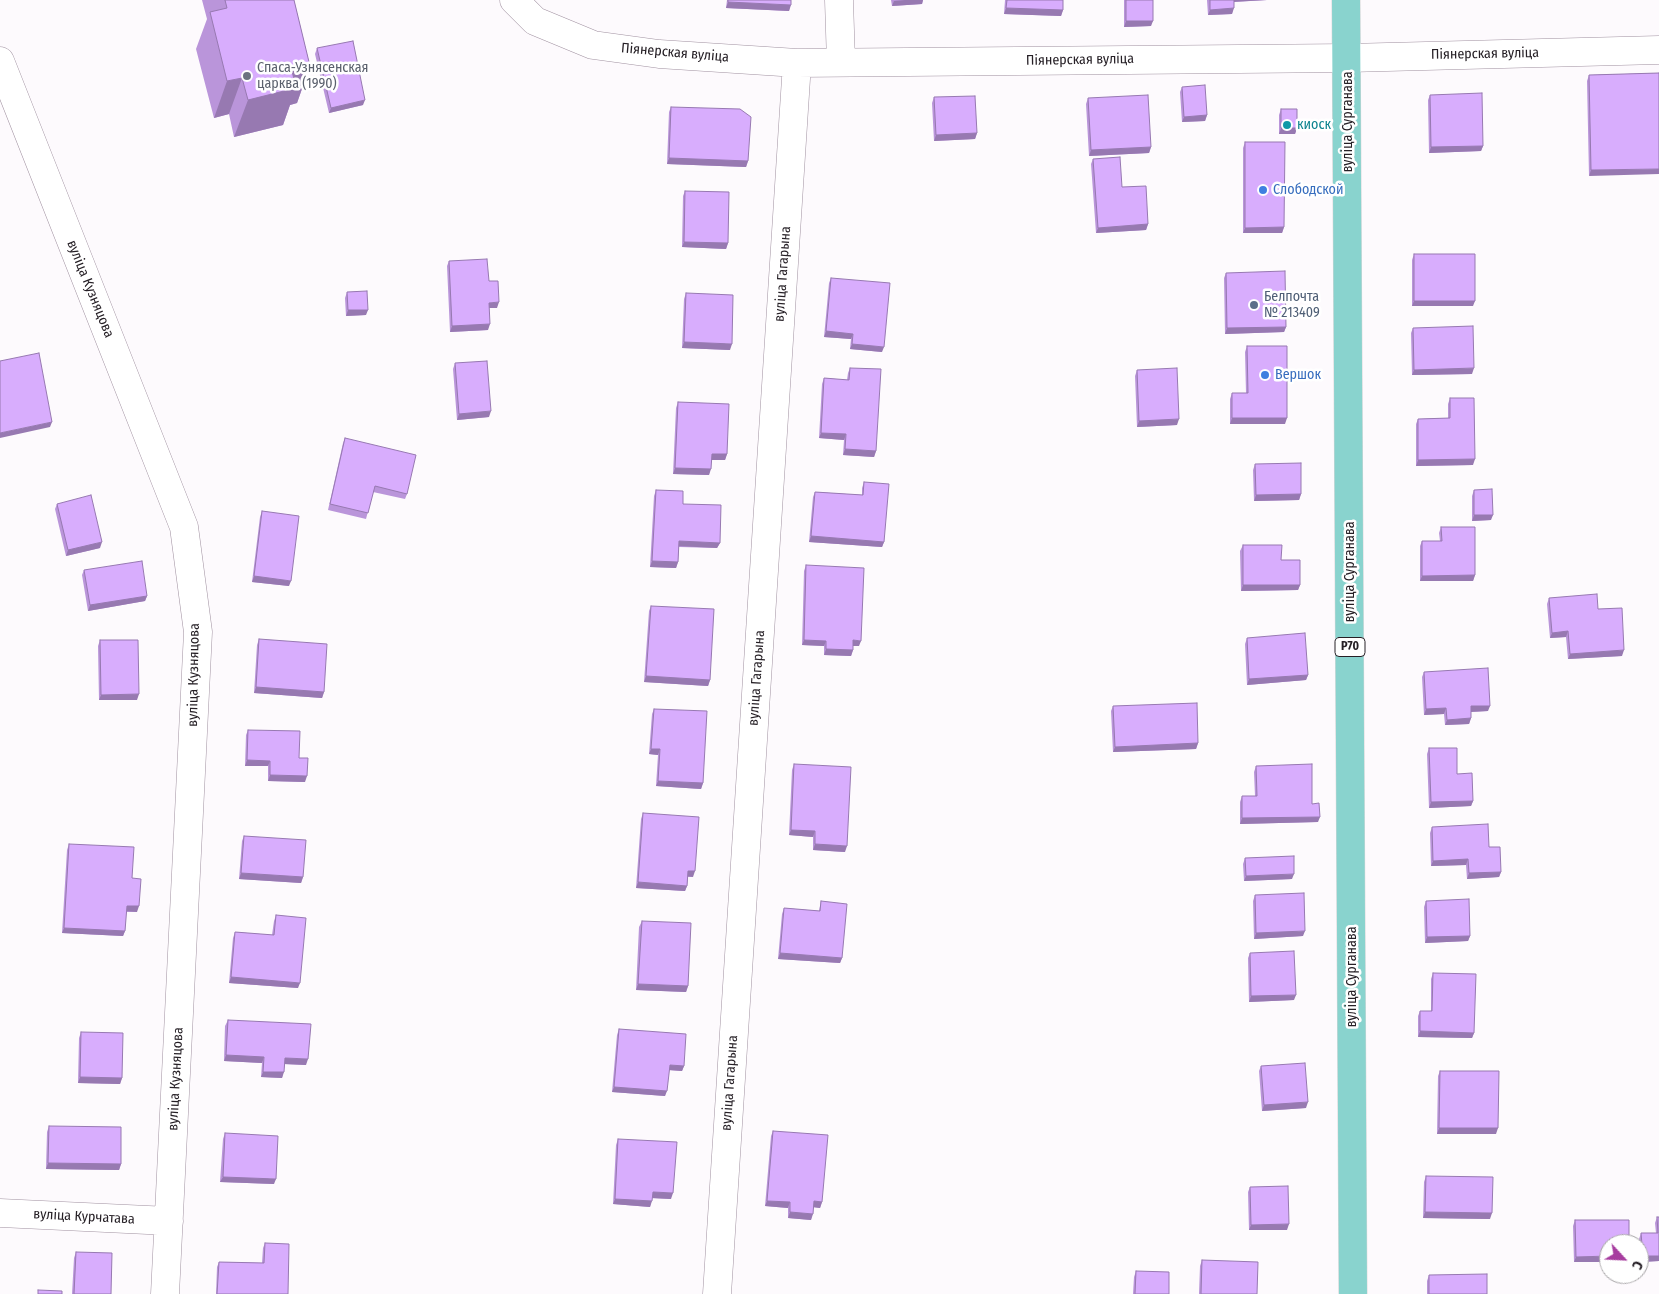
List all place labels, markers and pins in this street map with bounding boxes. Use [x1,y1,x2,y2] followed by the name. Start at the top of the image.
[257,60,368,92] place label: Спаса-Узнясенская царква (1990)
[241,70,253,82] marker: Спаса-Узнясенская царква (1990)
[1297,117,1331,133] place label: киоск
[1281,119,1293,131] marker: киоск
[1273,182,1344,198] place label: Слободской
[1257,184,1269,196] marker: Слободской
[1264,289,1320,322] place label: Белпочта № 213409
[1248,299,1260,311] marker: Белпочта № 213409
[1275,367,1321,383] place label: Вершок
[1259,369,1271,381] marker: Вершок

